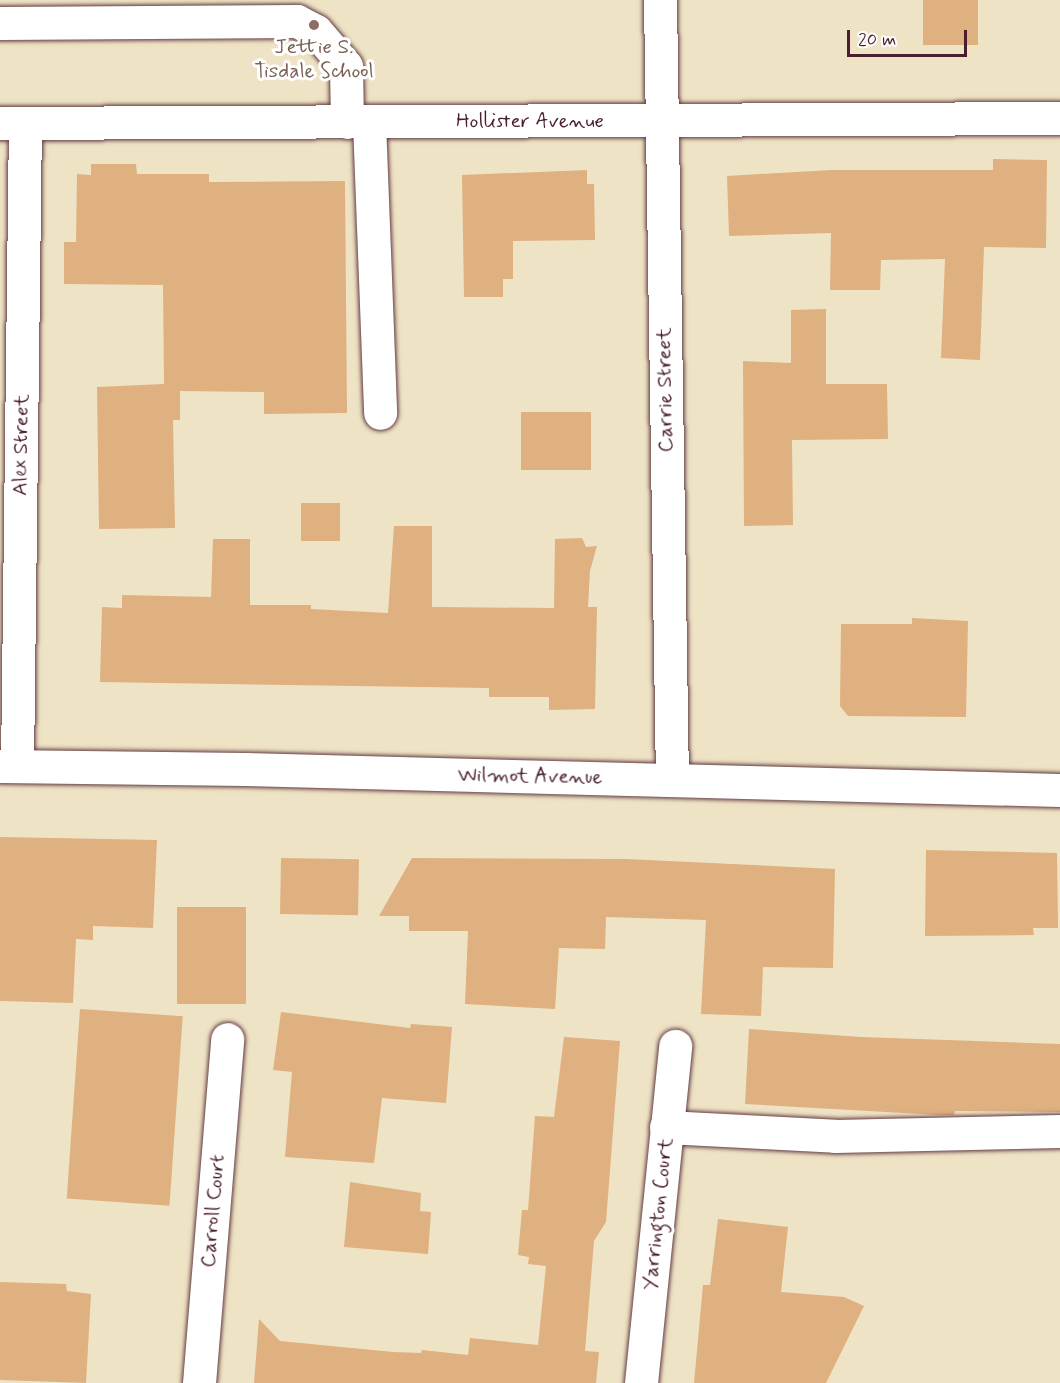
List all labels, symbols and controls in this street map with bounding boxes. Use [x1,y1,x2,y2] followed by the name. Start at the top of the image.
[307,18,321,32] marker: Jettie S. Tisdale School
[850,18,970,56] scale bar
[858,28,896,52] text: 20 m
[254,34,374,84] place label: Jettie S. Tisdale School
[457,108,603,134] street label: Hollister Avenue
[651,327,679,453] street label: Carrie Street
[8,394,34,496] street label: Alex Street
[459,762,601,790] street label: Wilmot Avenue
[638,1137,678,1291] street label: Yarrington Court
[195,1151,231,1271] street label: Carroll Court

